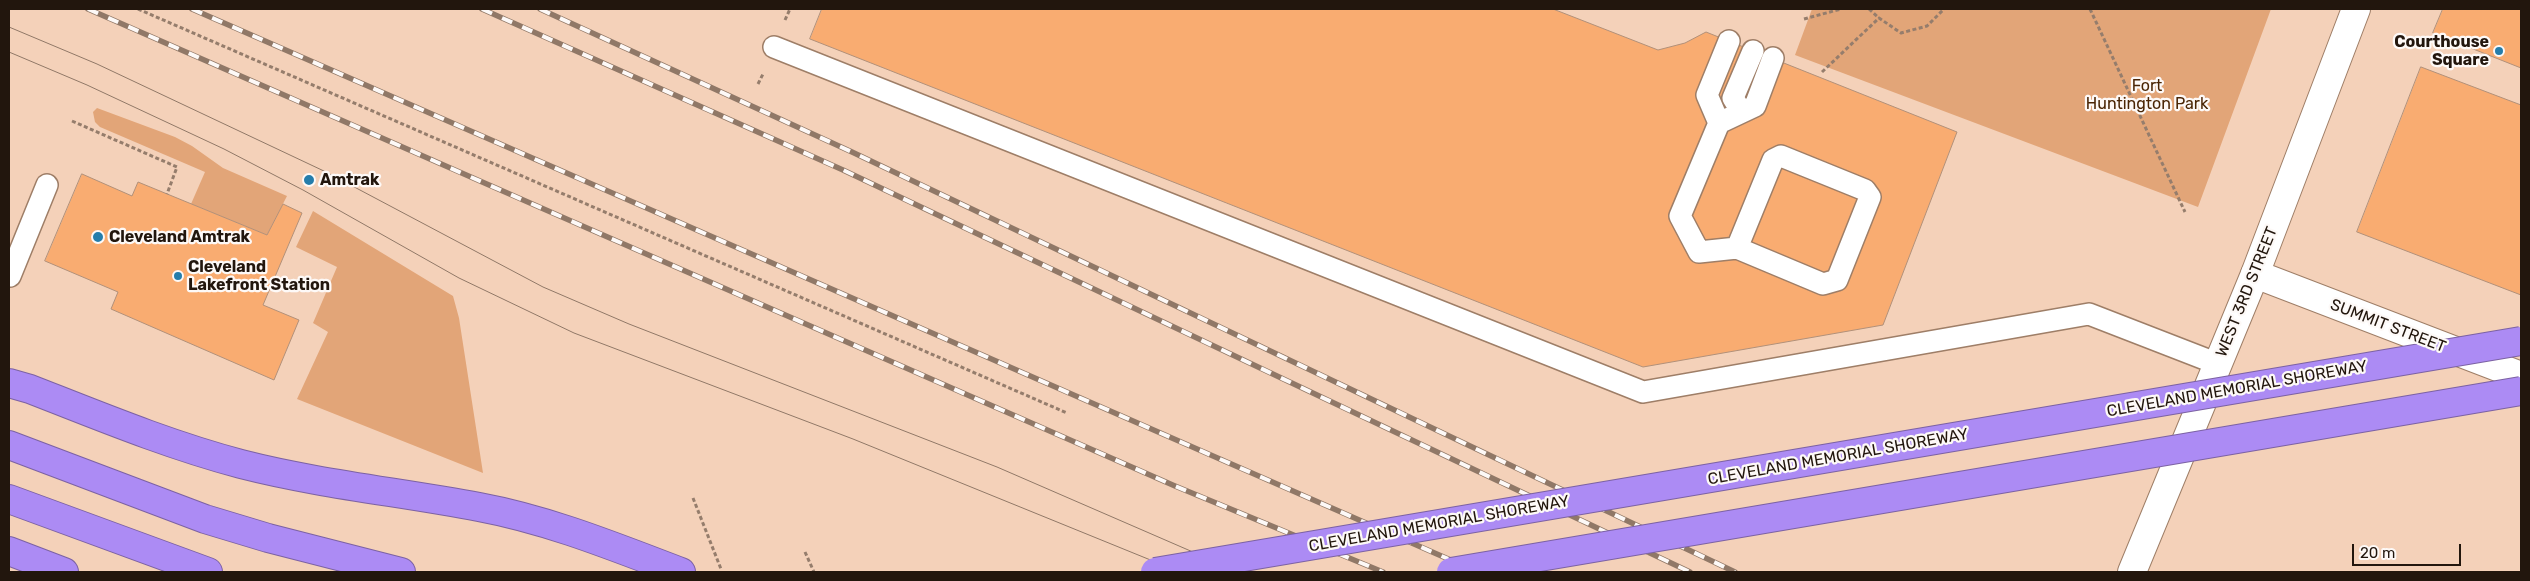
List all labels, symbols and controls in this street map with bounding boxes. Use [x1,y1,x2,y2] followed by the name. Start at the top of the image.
[2394,32,2489,70] place label: Courthouse Square
[2493,45,2505,57] marker: Courthouse Square
[2086,76,2208,114] park label: Fort Huntington Park
[320,170,379,190] place label: Amtrak
[302,173,316,187] marker: Amtrak
[2212,224,2282,360] street label: WEST 3RD STREET
[109,227,250,247] place label: Cleveland Amtrak
[91,230,105,244] marker: Cleveland Amtrak
[188,257,330,295] place label: Cleveland Lakefront Station
[172,270,184,282] marker: Cleveland Lakefront Station
[2327,295,2449,357] street label: SUMMIT STREET
[2105,357,2369,421] street label: CLEVELAND MEMORIAL SHOREWAY
[1706,425,1970,489] street label: CLEVELAND MEMORIAL SHOREWAY
[1307,492,1571,556] street label: CLEVELAND MEMORIAL SHOREWAY
[2355,534,2464,566] scale bar
[2360,544,2395,562] text: 20 m

